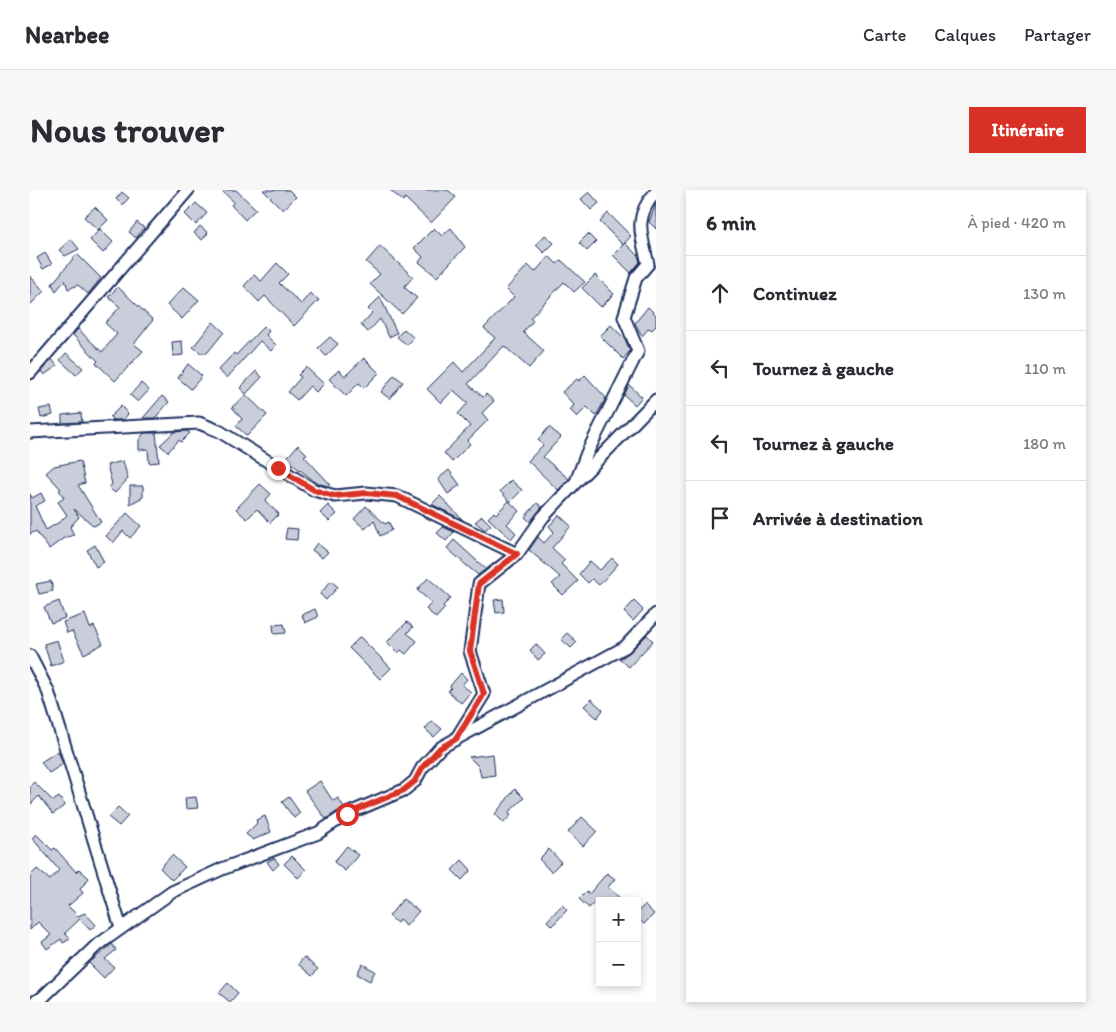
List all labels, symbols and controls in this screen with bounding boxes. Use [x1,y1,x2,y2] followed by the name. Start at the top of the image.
[25,20,109,49] text: Nearbee
[863,24,906,46] text: Carte
[934,24,996,46] text: Calques
[1024,24,1091,46] text: Partager
[969,107,1086,153] button: Itinéraire
[30,109,224,151] text: Nous trouver
[706,210,756,235] text: 6 min
[967,213,1066,232] text: À pied · 420 m
[706,279,734,307] icon: ahead
[753,282,837,305] text: Continuez
[1023,284,1066,303] text: 130 m
[706,354,734,382] icon: left
[753,357,894,380] text: Tournez à gauche
[1024,359,1066,378] text: 110 m
[706,429,734,457] icon: left
[753,432,894,455] text: Tournez à gauche
[1023,434,1066,453] text: 180 m
[267,457,290,480] route end
[706,504,734,532] icon: arrive
[753,507,923,530] text: Arrivée à destination
[336,803,359,826] route start
[596,897,641,987] map controls
[596,897,641,942] button: +
[596,942,641,987] button: −

